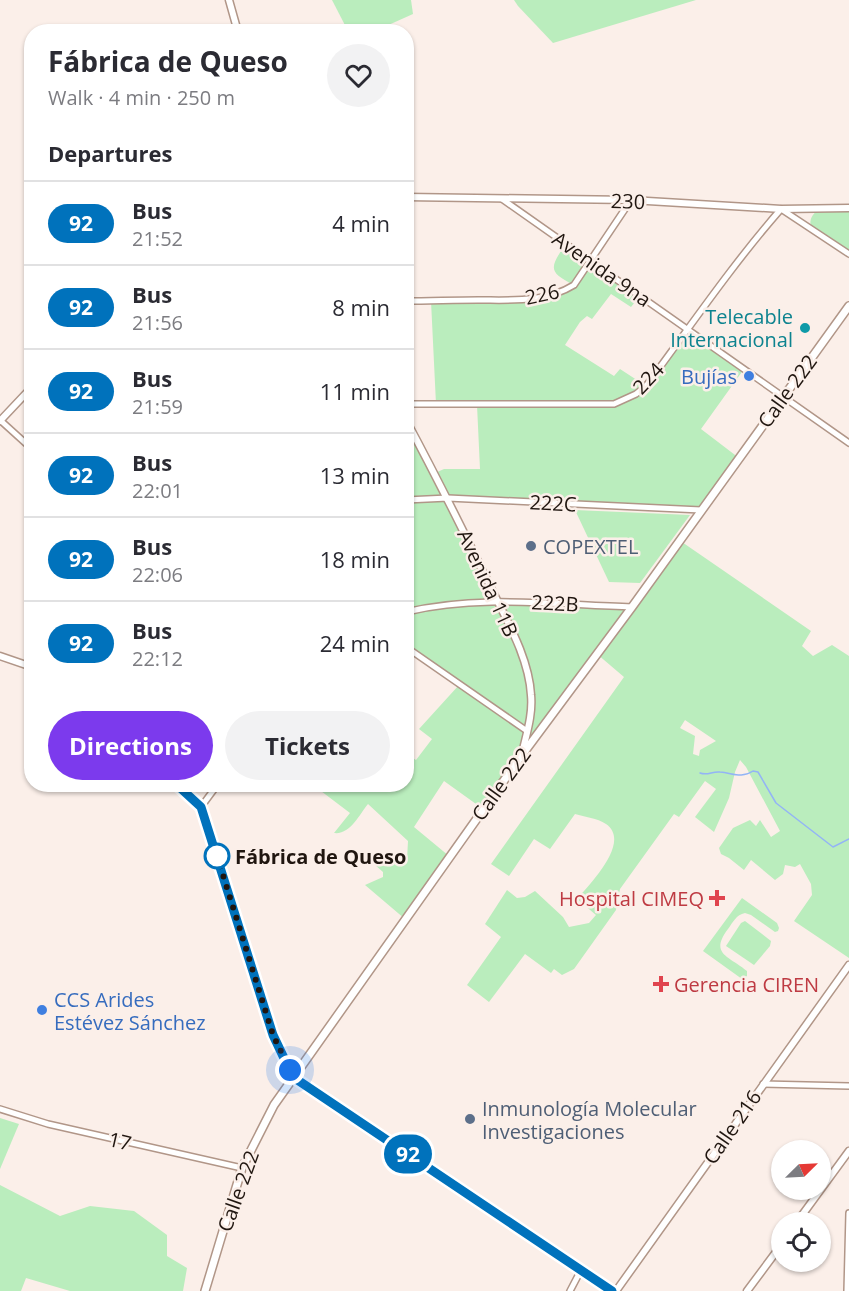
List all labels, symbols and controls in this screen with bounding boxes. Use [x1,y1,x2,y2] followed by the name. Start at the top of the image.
[48,42,288,80] text: Fábrica de Queso
[327,44,390,107] button: heart
[48,84,235,111] text: Walk · 4 min · 250 m
[48,138,172,168] text: Departures
[610,187,646,215] street label: 230
[132,195,172,225] text: Bus
[332,208,390,238] text: 4 min
[69,209,93,237] text: 92
[132,225,183,252] text: 21:52
[547,225,657,313] street label: Avenida 9na
[522,277,562,311] street label: 226
[132,279,172,309] text: Bus
[332,292,390,322] text: 8 min
[69,293,93,321] text: 92
[670,303,793,353] place label: Telecable Internacional
[132,309,183,336] text: 21:56
[798,321,812,335] marker: Telecable Internacional
[751,349,823,433] street label: Calle 222
[626,356,670,400] street label: 224
[132,363,172,393] text: Bus
[681,363,737,390] place label: Bujías
[742,369,756,383] marker: Bujías
[320,376,390,406] text: 11 min
[69,377,93,405] text: 92
[132,393,183,420] text: 21:59
[132,447,172,477] text: Bus
[320,460,390,490] text: 13 min
[69,461,93,489] text: 92
[132,477,183,504] text: 22:01
[529,488,577,518] street label: 222C
[451,525,525,641] street label: Avenida 11B
[132,531,172,561] text: Bus
[543,533,638,560] place label: COPEXTEL
[524,539,538,553] marker: COPEXTEL
[320,544,390,574] text: 18 min
[69,545,93,573] text: 92
[132,561,183,588] text: 22:06
[531,588,579,618] street label: 222B
[132,615,172,645] text: Bus
[320,628,390,658] text: 24 min
[69,629,93,657] text: 92
[132,645,183,672] text: 22:12
[48,711,213,780] button: Directions
[225,711,390,780] button: Tickets
[465,742,537,826] street label: Calle 222
[204,843,230,869] marker: Fábrica de Queso
[235,843,406,870] place label: Fábrica de Queso
[559,885,704,912] place label: Hospital CIMEQ
[708,889,726,907] marker: Hospital CIMEQ
[674,971,819,998] place label: Gerencia CIREN
[652,975,670,993] marker: Gerencia CIREN
[54,986,206,1036] place label: CCS Arides Estévez Sánchez
[35,1003,49,1017] marker: CCS Arides Estévez Sánchez
[275,1055,305,1085] your location
[697,1085,767,1169] street label: Calle 216
[482,1095,697,1145] place label: Inmunología Molecular Investigaciones
[463,1112,477,1126] marker: Inmunología Molecular Investigaciones
[106,1125,134,1157] street label: 17
[381,1134,435,1174] line badge: 92
[396,1140,420,1168] text: 92
[771,1140,831,1200] north arrow
[771,1140,831,1272] map controls
[211,1147,265,1235] street label: Calle 222
[771,1212,831,1272] button: locate

